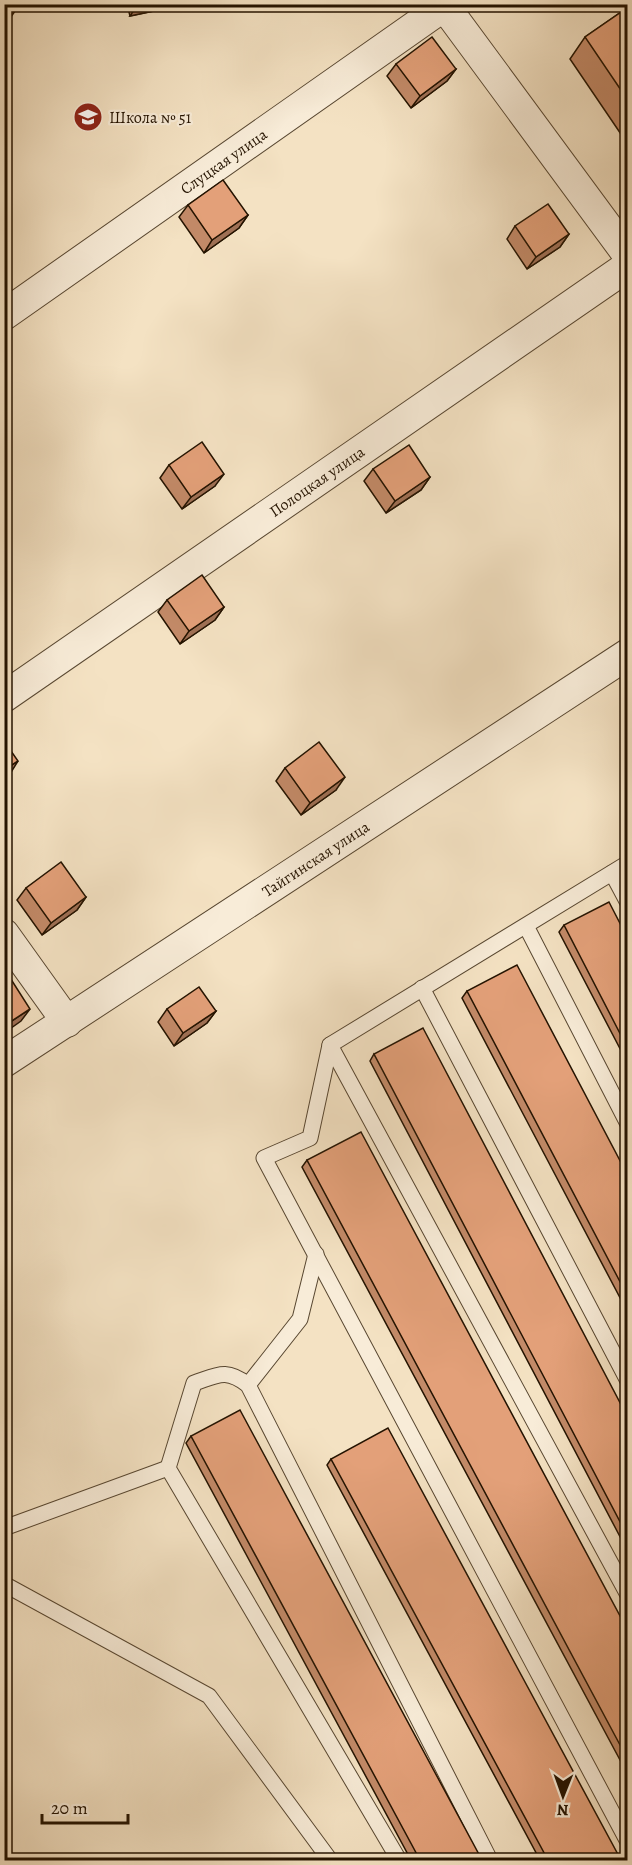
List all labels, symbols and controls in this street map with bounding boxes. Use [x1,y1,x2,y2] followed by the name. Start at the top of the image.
[72,101,104,133] school or university icon: Школа № 51
[109,107,192,129] place label: Школа № 51
[176,123,272,200] street label: Слуцкая улица
[265,441,370,523] street label: Полоцкая улица
[258,816,374,902] street label: Тайгинская улица
[533,1766,593,1826] north arrow
[42,1787,128,1825] scale bar
[51,1796,88,1820] text: 20 m
[556,1799,569,1821] text: N

